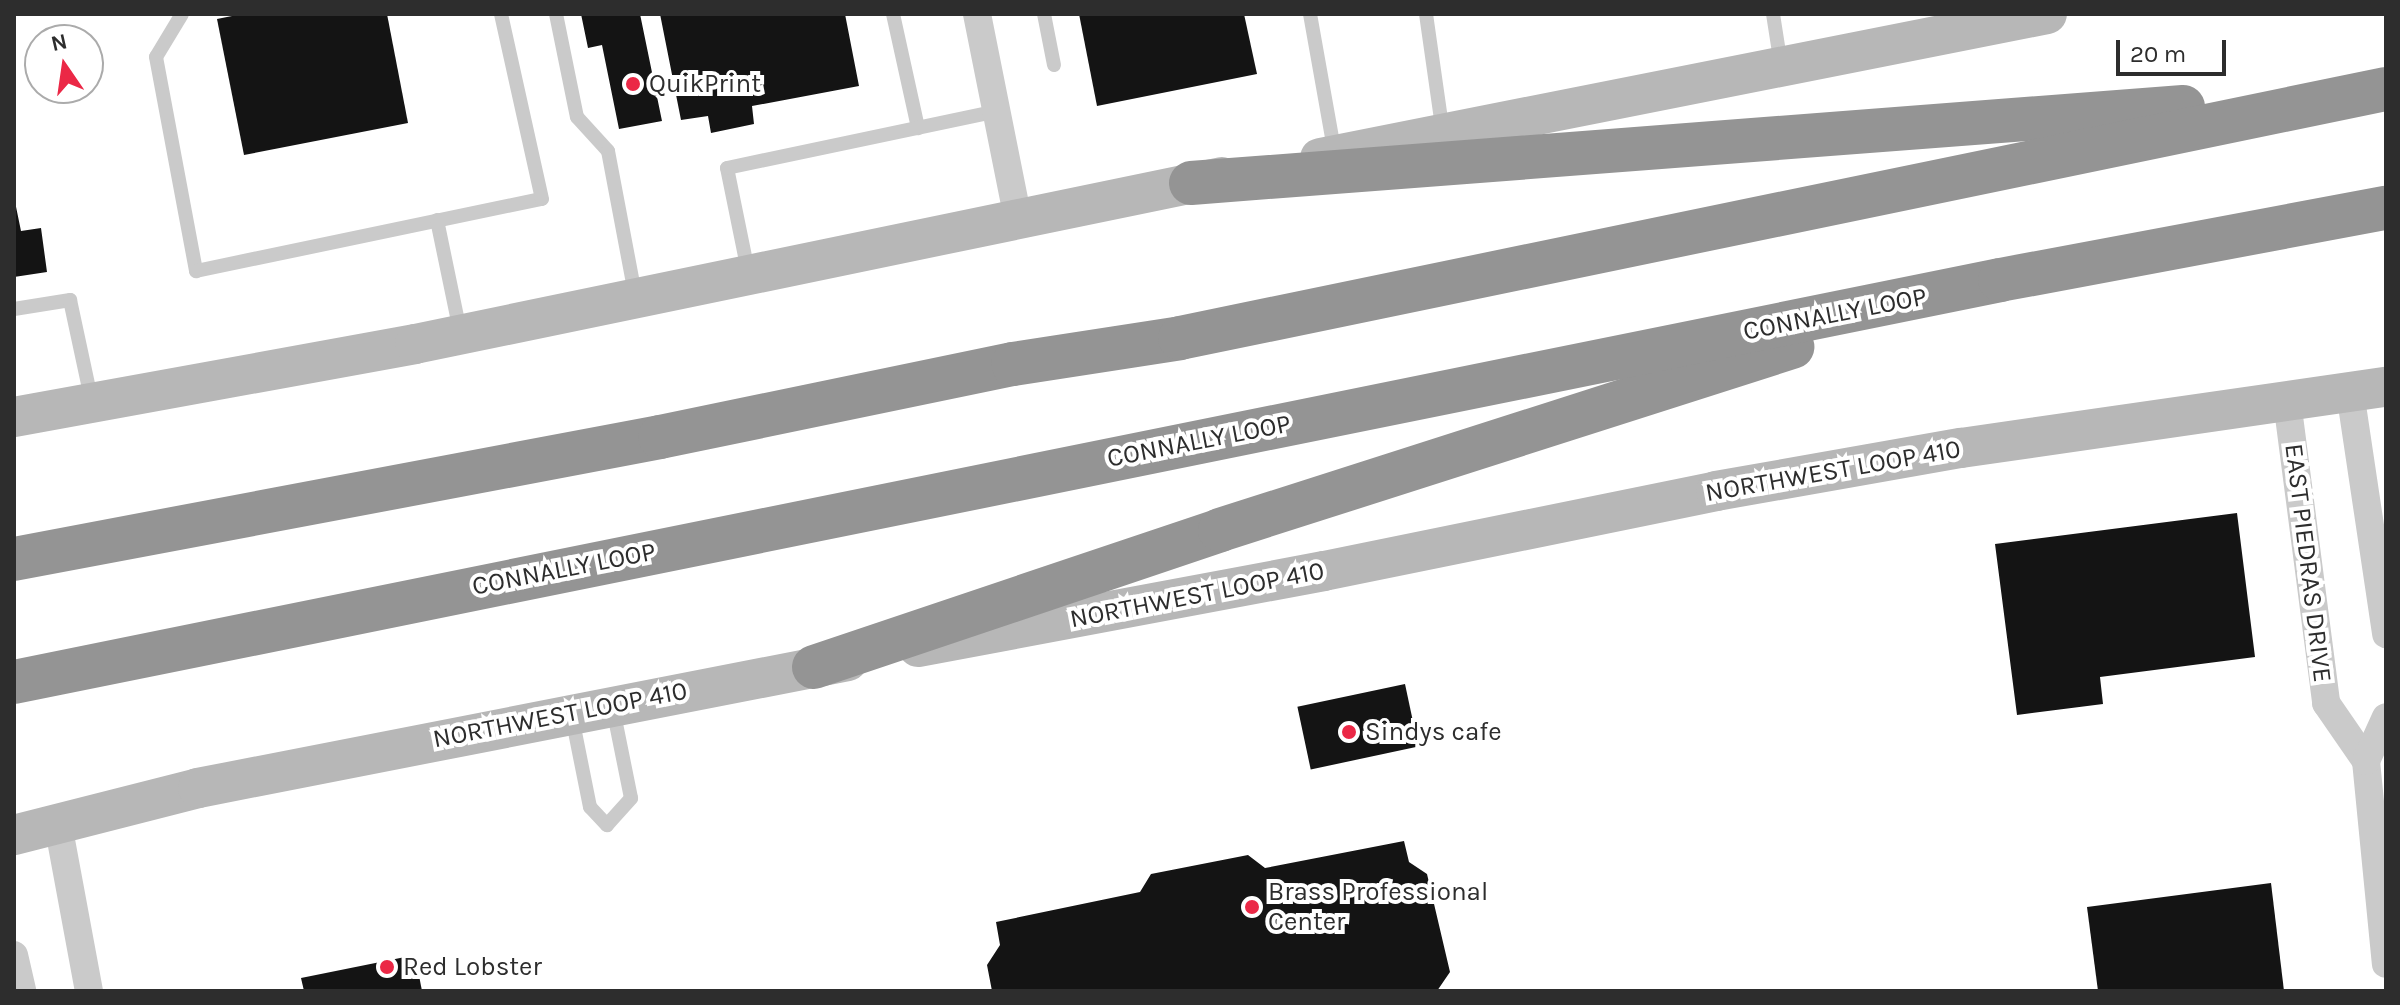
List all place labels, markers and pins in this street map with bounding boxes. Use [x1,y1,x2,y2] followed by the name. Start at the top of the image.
[649,68,761,100] place label: QuikPrint
[624,75,642,93] marker: QuikPrint
[1365,716,1501,748] place label: Sindys cafe
[1340,723,1358,741] marker: Sindys cafe
[1268,876,1488,938] place label: Brass Professional Center
[1243,898,1261,916] marker: Brass Professional Center
[403,951,542,983] place label: Red Lobster
[378,958,396,976] marker: Red Lobster

